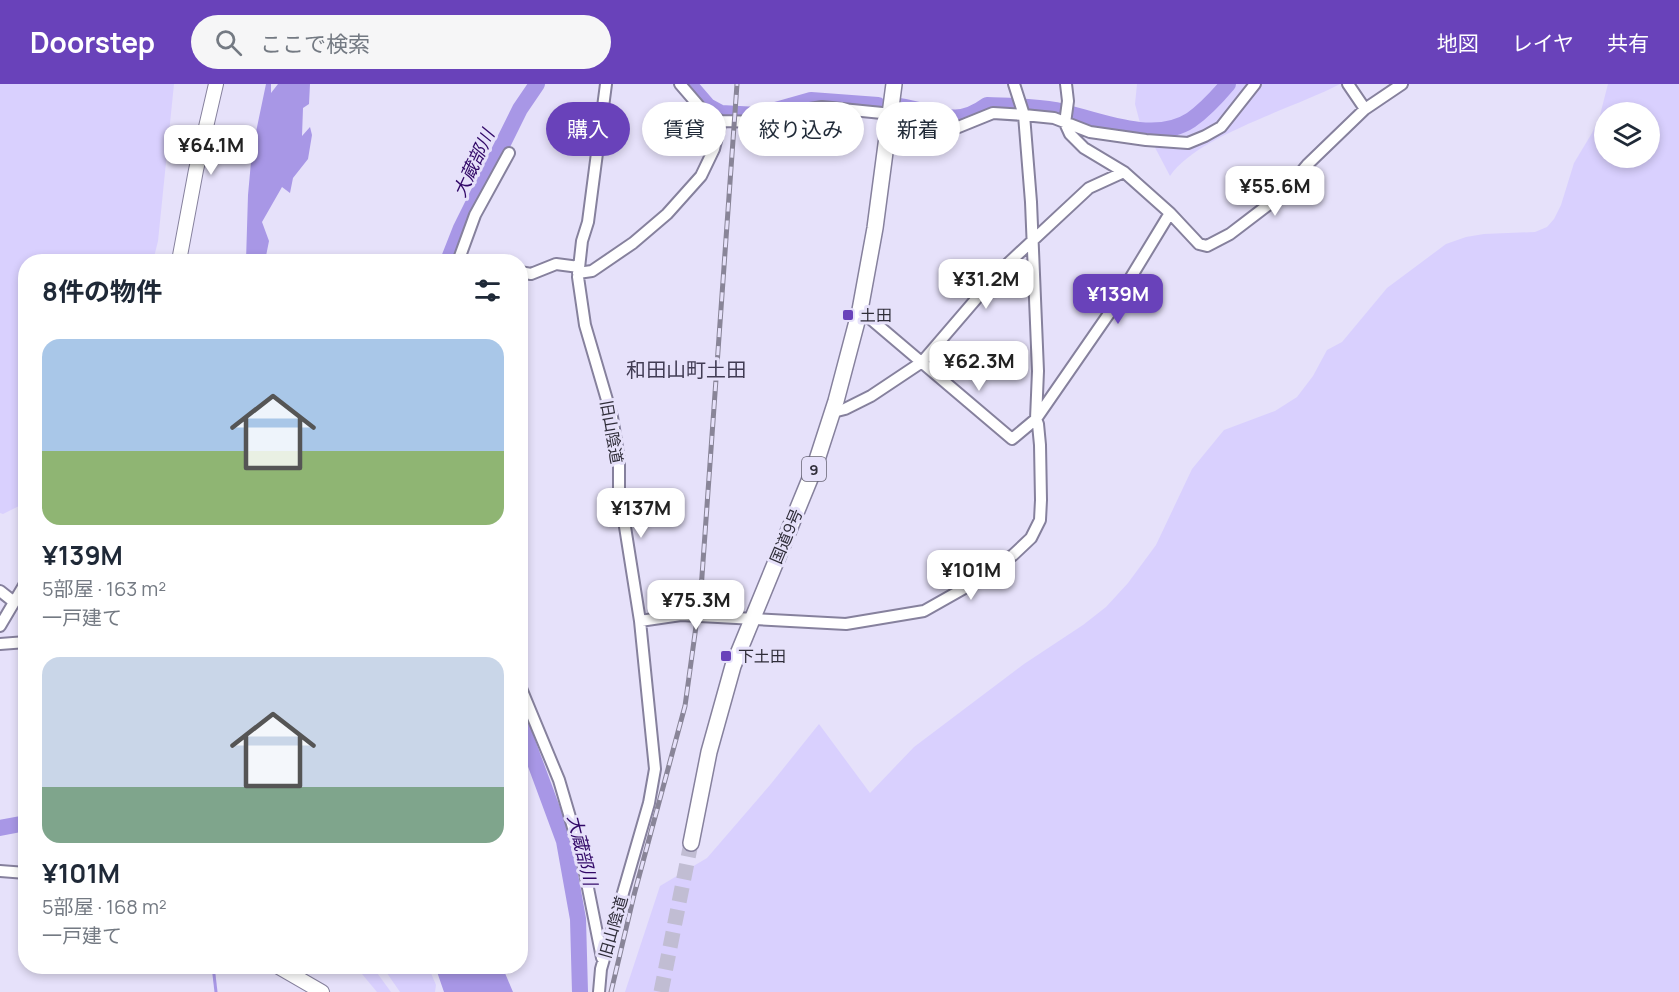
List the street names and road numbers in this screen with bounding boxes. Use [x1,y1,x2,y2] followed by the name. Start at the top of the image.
[596,399,628,465] street label: 旧山陰道
[802,457,826,481] road number: 9
[765,505,807,567] street label: 国道9号
[594,893,632,961] street label: 旧山陰道

